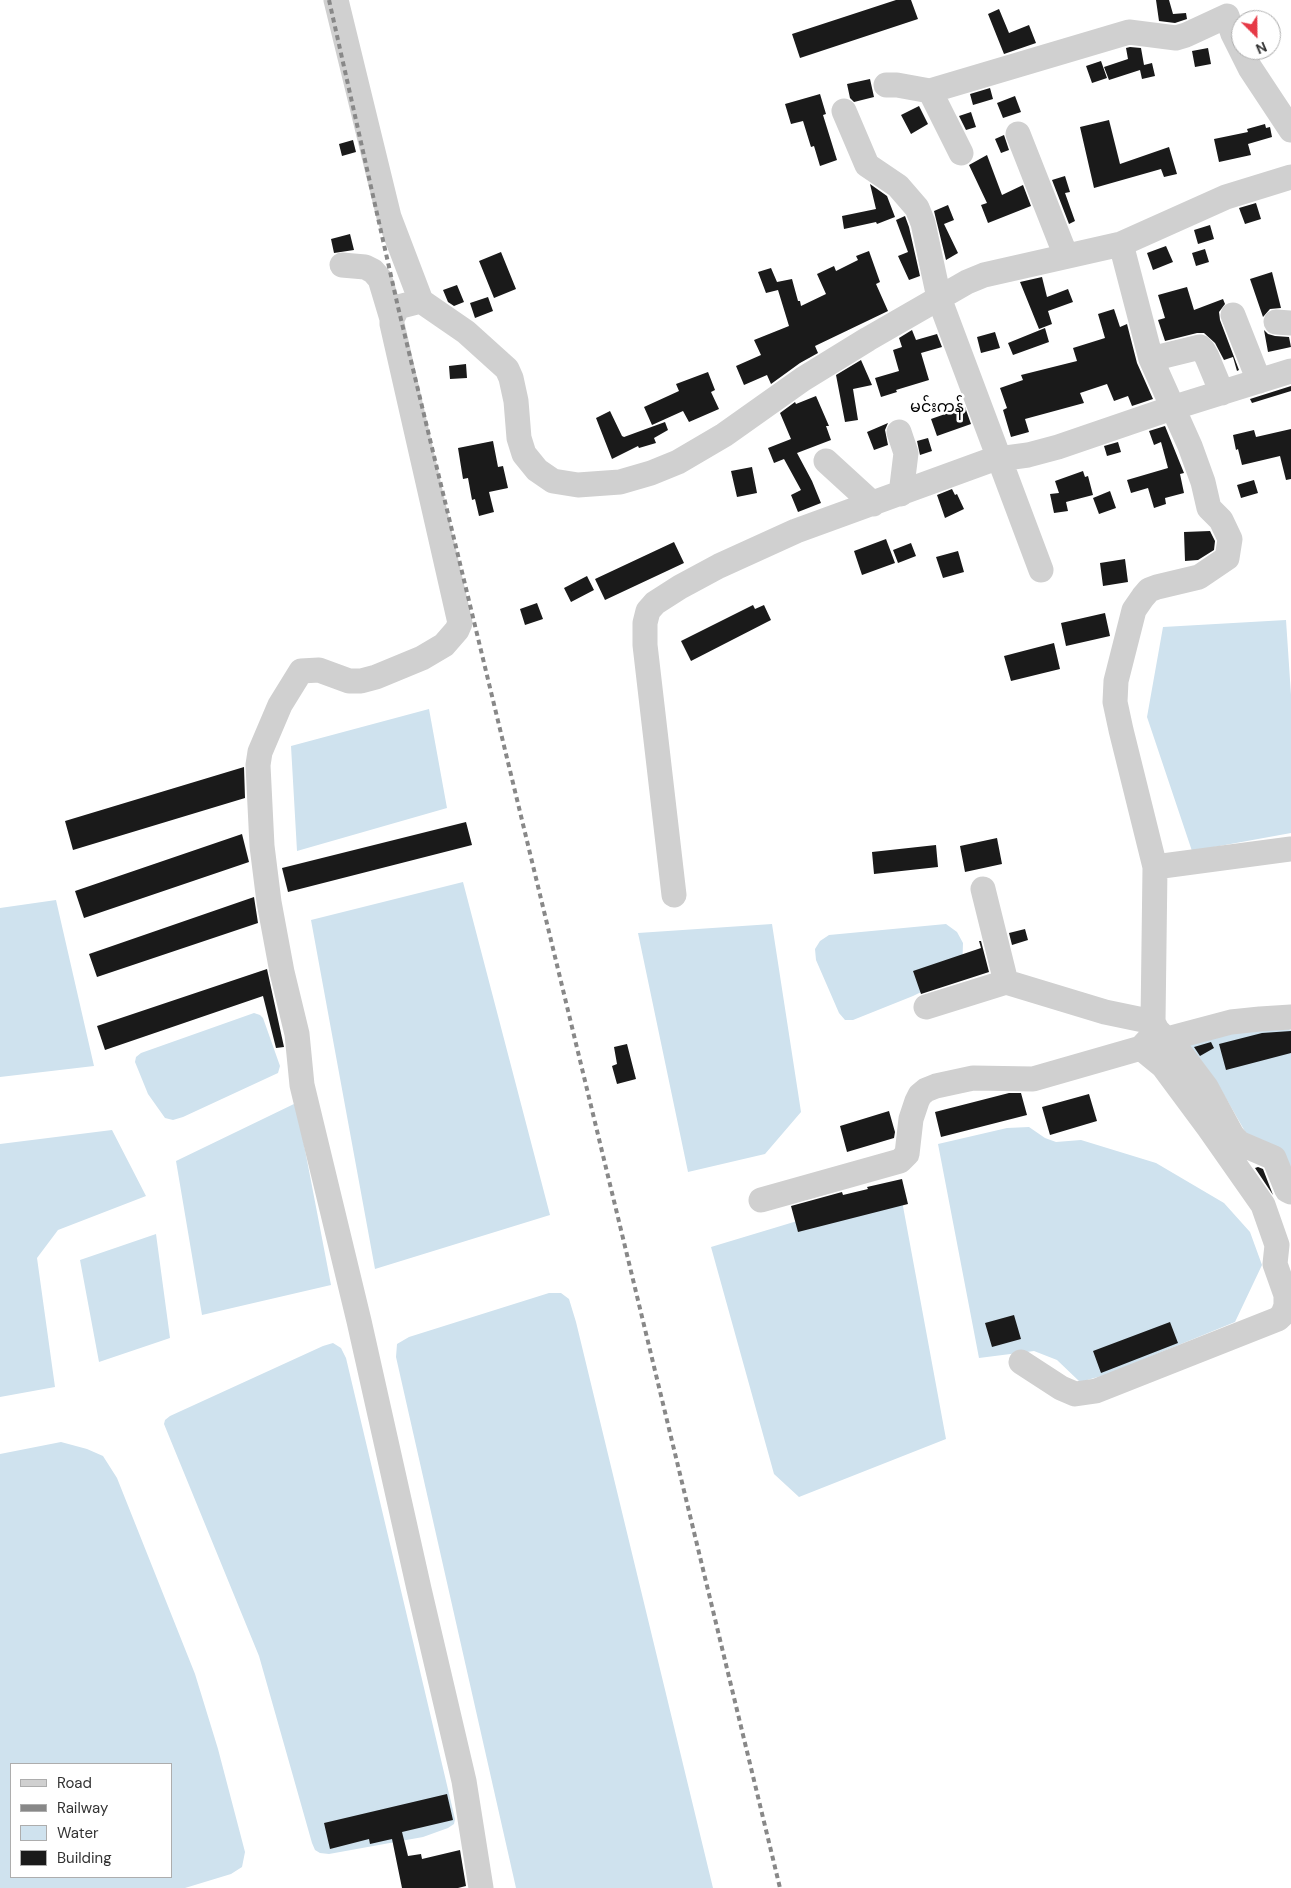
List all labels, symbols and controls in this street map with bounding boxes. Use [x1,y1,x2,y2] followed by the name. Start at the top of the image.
[1231,10,1281,60] north arrow
[1253,38,1270,58] text: N
[910,398,964,418] district label: မင်းကန်
[10,1763,172,1878] legend
[57,1773,92,1793] text: Road
[57,1798,108,1818] text: Railway
[57,1823,98,1843] text: Water
[57,1848,112,1868] text: Building

